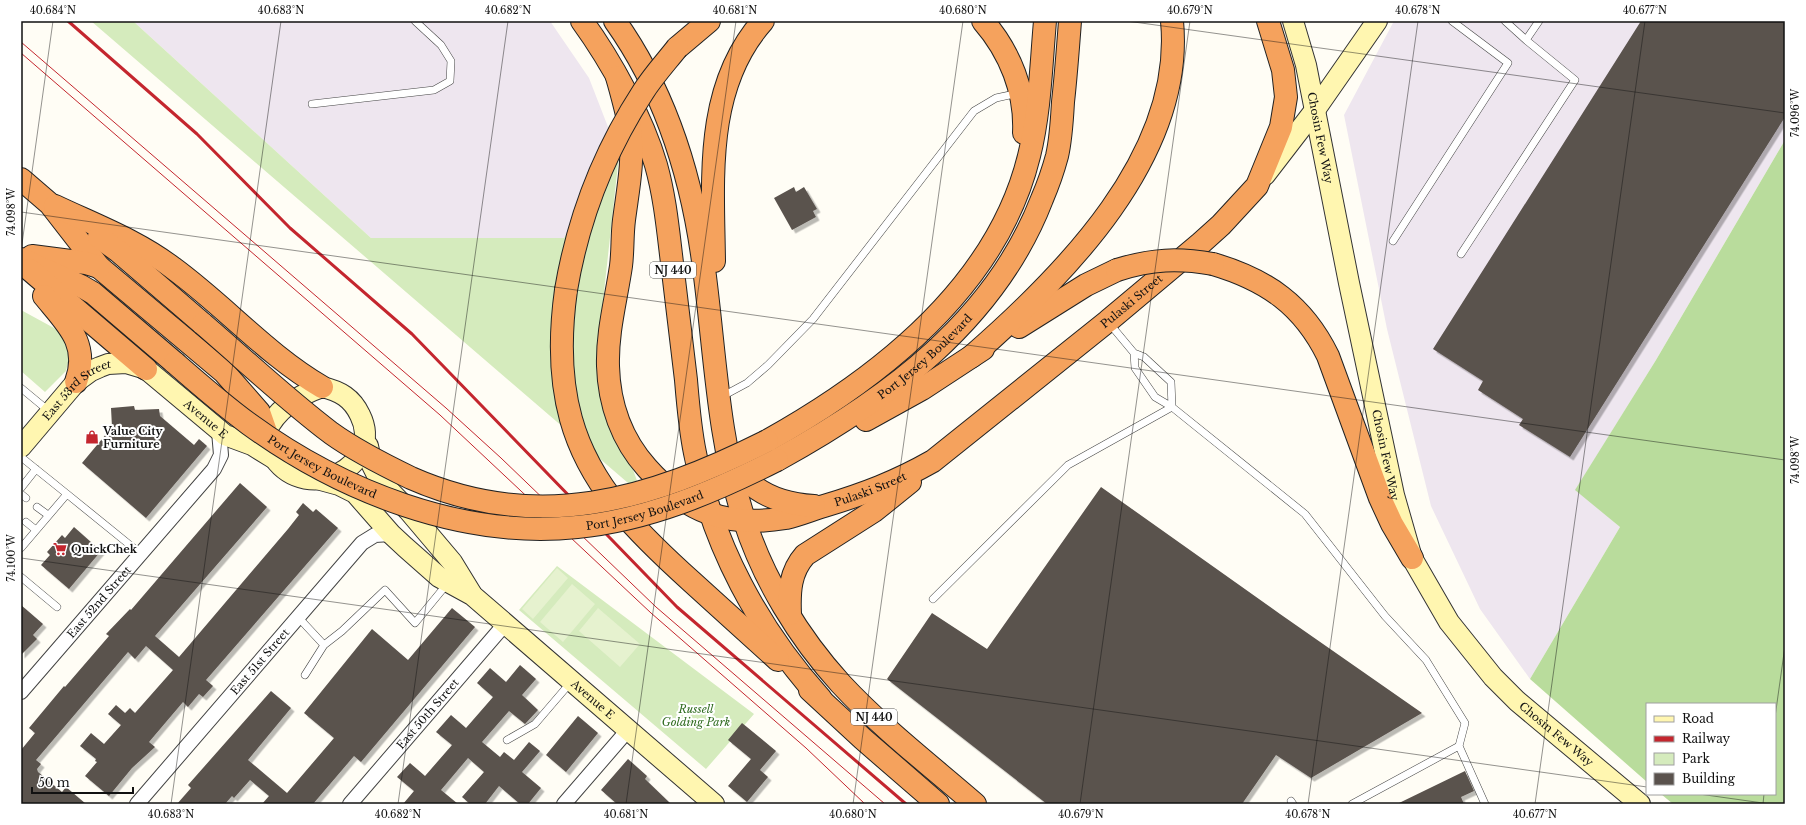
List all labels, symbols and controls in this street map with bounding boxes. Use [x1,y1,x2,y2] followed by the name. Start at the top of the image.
[30,4,76,17] text: 40.684°N
[258,4,304,17] text: 40.683°N
[485,4,531,17] text: 40.682°N
[713,4,757,17] text: 40.681°N
[939,4,987,17] text: 40.680°N
[1167,4,1213,17] text: 40.679°N
[1395,4,1441,17] text: 40.678°N
[1623,4,1667,17] text: 40.677°N
[1789,89,1802,137] text: 74.096°W
[1304,91,1336,185] street label: Chosin Few Way
[5,188,18,236] text: 74.098°W
[650,262,696,278] road number: NJ 440
[1098,271,1166,331] street label: Pulaski Street
[875,311,975,402] street label: Port Jersey Boulevard
[39,357,112,423] street label: East 53rd Street
[180,396,231,441] street label: Avenue E
[1369,408,1402,502] street label: Chosin Few Way
[102,424,163,451] place label: Value City Furniture
[84,429,100,445] shop icon: Value City Furniture
[265,432,379,501] street label: Port Jersey Boulevard
[1789,436,1802,484] text: 74.098°W
[832,469,909,509] street label: Pulaski Street
[585,487,706,533] street label: Port Jersey Boulevard
[5,534,18,582] text: 74.100°W
[52,541,68,557] supermarket icon: QuickChek
[71,542,138,556] place label: QuickChek
[64,562,134,641] street label: East 52nd Street
[227,625,293,698] street label: East 51st Street
[393,675,462,752] street label: East 50th Street
[567,676,618,722] street label: Avenue E
[1516,699,1596,769] street label: Chosin Few Way
[662,702,731,729] park label: Russell Golding Park
[1646,703,1776,795] legend
[851,709,897,725] road number: NJ 440
[1682,711,1714,726] text: Road
[1682,731,1731,746] text: Railway
[1682,751,1710,766] text: Park
[32,769,133,795] scale bar
[1682,771,1736,786] text: Building
[38,775,70,790] text: 50 m
[148,808,194,821] text: 40.683°N
[375,808,421,821] text: 40.682°N
[604,808,648,821] text: 40.681°N
[829,808,877,821] text: 40.680°N
[1058,808,1104,821] text: 40.679°N
[1285,808,1331,821] text: 40.678°N
[1513,808,1557,821] text: 40.677°N

